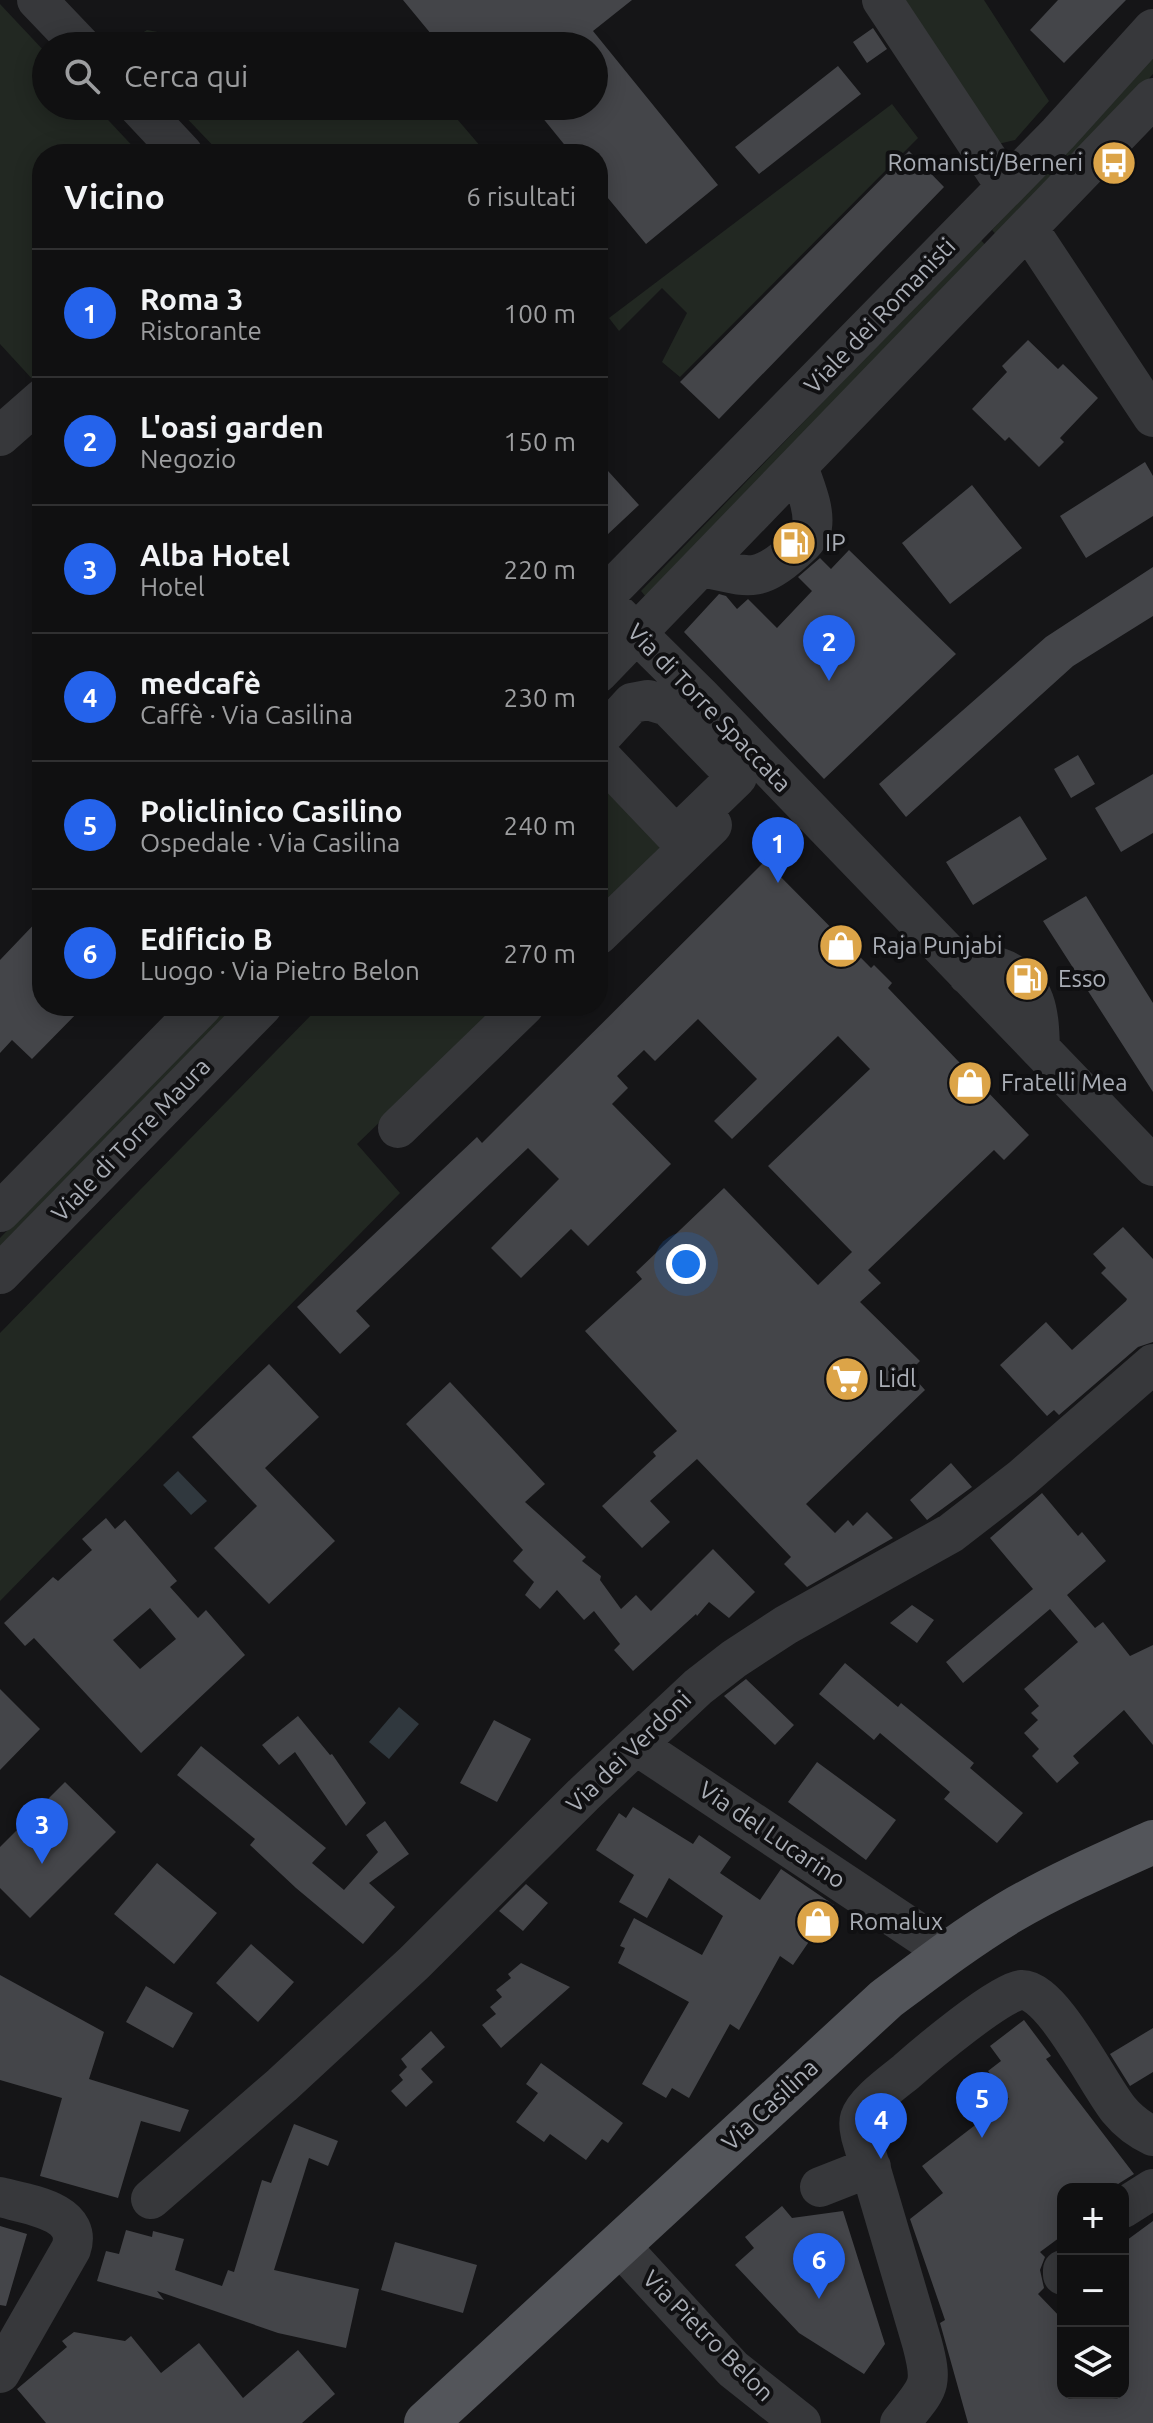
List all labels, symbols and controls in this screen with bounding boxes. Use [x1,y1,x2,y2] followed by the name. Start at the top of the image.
[32,32,608,120] search box
[60,54,104,98] icon: search
[124,59,248,93] text: Cerca qui
[1090,139,1138,187] bus stop icon: Romanisti/Berneri
[887,149,1083,176] place label: Romanisti/Berneri
[64,177,165,215] text: Vicino
[466,182,576,211] text: 6 risultati
[799,233,961,399] street label: Viale dei Romanisti
[140,282,243,316] text: Roma 3
[83,299,97,328] text: 1
[504,299,576,328] text: 100 m
[140,316,262,345] text: Ristorante
[140,410,324,444] text: L'oasi garden
[83,427,97,456] text: 2
[504,427,576,456] text: 150 m
[140,444,236,473] text: Negozio
[770,519,818,567] fuel station icon: IP
[825,529,846,556] place label: IP
[140,538,290,572] text: Alba Hotel
[83,555,97,584] text: 3
[504,555,576,584] text: 220 m
[140,572,205,601] text: Hotel
[803,615,855,681] pin: 2
[622,618,797,797] street label: Via di Torre Spaccata
[140,666,261,700] text: medcafè
[83,683,97,712] text: 4
[504,683,576,712] text: 230 m
[140,700,353,729] text: Caffè · Via Casilina
[140,794,403,828] text: Policlinico Casilino
[83,811,97,840] text: 5
[504,811,576,840] text: 240 m
[752,817,804,883] pin: 1
[140,828,400,857] text: Ospedale · Via Casilina
[140,922,273,956] text: Edificio B
[817,922,865,970] shop icon: Raja Punjabi
[872,932,1003,959] place label: Raja Punjabi
[83,939,97,968] text: 6
[504,939,576,968] text: 270 m
[1003,955,1051,1003] fuel station icon: Esso
[140,956,420,985] text: Luogo · Via Pietro Belon
[1058,965,1106,992] place label: Esso
[46,1053,215,1227] street label: Viale di Torre Maura
[946,1059,994,1107] shop icon: Fratelli Mea
[1001,1069,1128,1096] place label: Fratelli Mea
[666,1244,706,1284] your location
[823,1355,871,1403] supermarket icon: Lidl
[878,1365,916,1392] place label: Lidl
[561,1685,697,1818] street label: Via dei Verdoni
[694,1776,851,1894] street label: Via del Lucarino
[16,1798,68,1864] pin: 3
[794,1898,842,1946] shop icon: Romalux
[849,1908,943,1935] place label: Romalux
[716,2053,823,2156] street label: Via Casilina
[956,2072,1008,2138] pin: 5
[855,2093,907,2159] pin: 4
[1057,2183,1129,2399] map controls
[1057,2183,1129,2255] button: +
[793,2233,845,2299] pin: 6
[1057,2255,1129,2327] button: −
[637,2265,779,2407] street label: Via Pietro Belon
[1057,2327,1129,2399] button: layers

